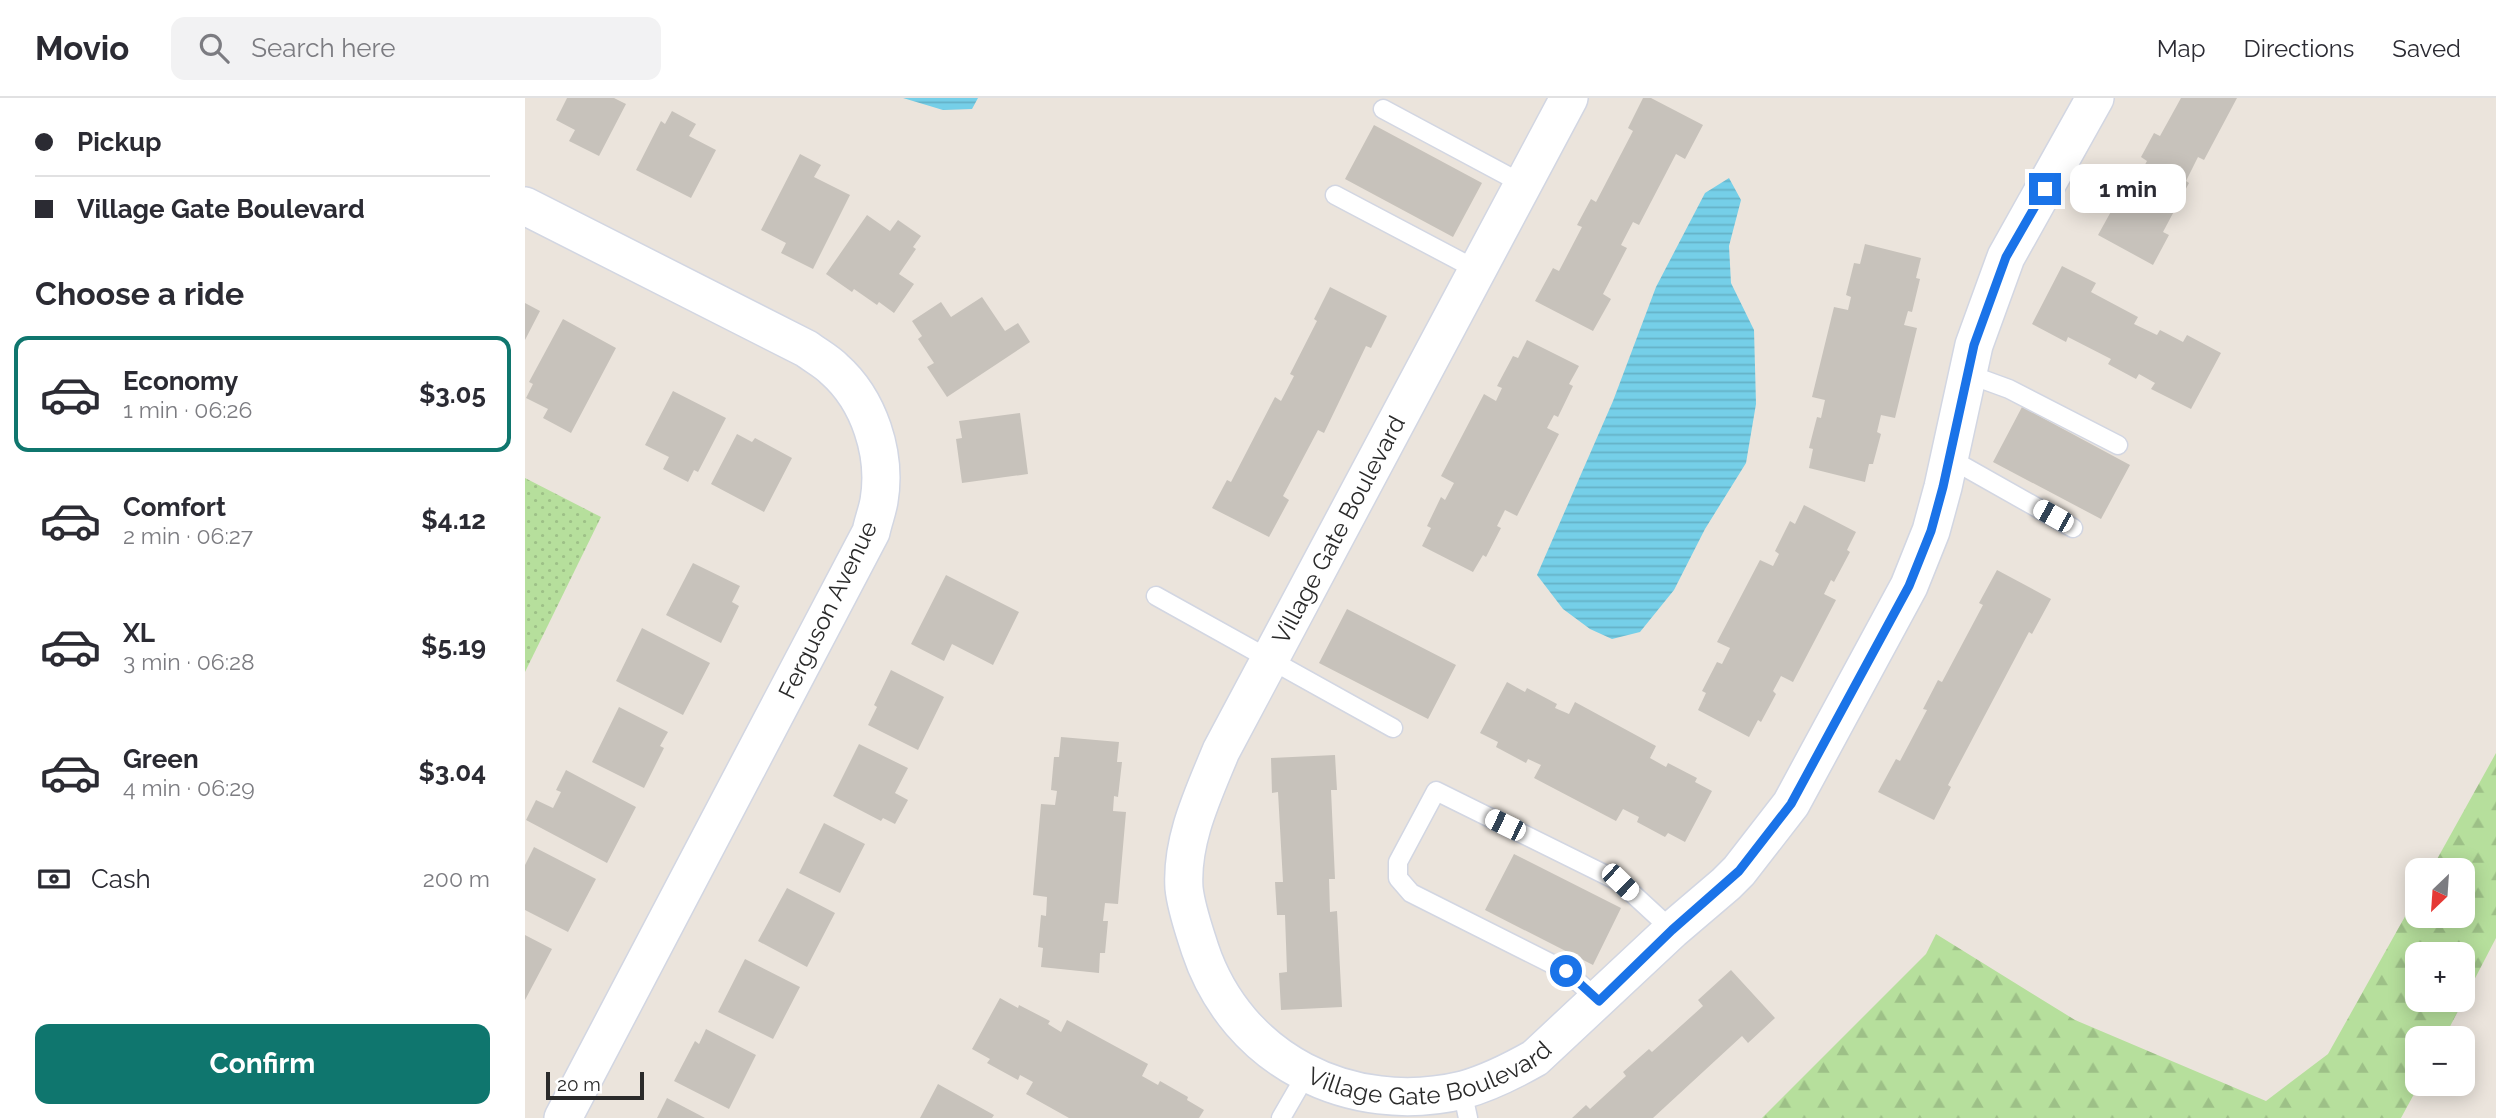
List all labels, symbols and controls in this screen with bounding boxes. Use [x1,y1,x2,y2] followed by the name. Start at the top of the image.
[171,17,661,80] search box
[35,29,129,68] text: Movio
[195,29,233,67] icon: search
[251,33,396,63] text: Search here
[2157,34,2206,63] text: Map
[2244,34,2354,63] text: Directions
[2392,34,2461,63] text: Saved
[77,127,162,157] text: Pickup
[2069,164,2185,214] callout: 1 min
[2029,173,2061,205] route end
[2099,175,2157,202] text: 1 min
[77,194,365,224] text: Village Gate Boulevard
[35,275,244,312] text: Choose a ride
[39,363,102,426] icon: car
[123,366,238,396] text: Economy
[419,379,486,409] text: $3.05
[123,396,252,423] text: 1 min · 06:26
[1266,411,1411,649] street label: Village Gate Boulevard
[39,489,102,552] icon: car
[123,492,226,522] text: Comfort
[2030,497,2077,535] car
[421,505,486,535] text: $4.12
[772,516,883,703] street label: Ferguson Avenue
[123,522,253,549] text: 2 min · 06:27
[39,615,102,678] icon: car
[123,618,155,648] text: XL
[421,631,486,661] text: $5.19
[123,648,255,675] text: 3 min · 06:28
[39,741,102,804] icon: car
[123,744,199,774] text: Green
[418,757,486,787] text: $3.04
[123,774,255,801] text: 4 min · 06:29
[1482,806,1529,844] car
[2405,858,2475,928] north arrow
[2405,858,2475,1096] map controls
[35,860,73,898] icon: cash
[1598,860,1643,904] car
[91,864,151,894] text: Cash
[423,865,490,892] text: 200 m
[2405,942,2475,1012] button: +
[1550,955,1582,987] route start
[35,1024,490,1104] button: Confirm
[2405,1026,2475,1096] button: −
[1303,1035,1557,1111] street label: Village Gate Boulevard
[546,1069,644,1101] scale bar
[557,1073,601,1095] text: 20 m

